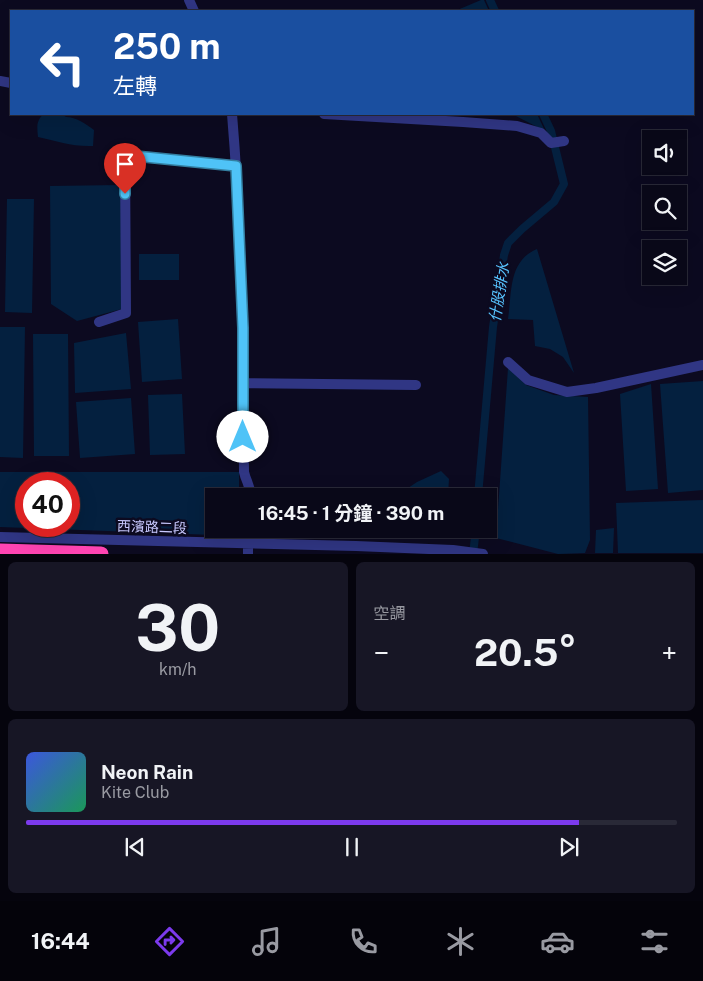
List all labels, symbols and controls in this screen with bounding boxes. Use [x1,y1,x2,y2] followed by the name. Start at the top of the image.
[113,26,221,67] text: 250 m
[30,30,95,95] icon: left
[113,73,157,99] text: 左轉
[642,130,687,285] map controls
[642,130,687,175] button: sound
[104,143,146,194] pin
[111,150,139,178] icon: arrive
[642,185,687,230] button: search
[642,240,687,285] button: layers
[486,260,512,323] water label: 什股排水
[216,410,268,462] position arrow
[15,472,80,537] speed limit sign: 40
[258,502,444,524] text: 16:45 · 1 分鐘 · 390 m
[117,518,187,536] street label: 西濱路二段
[135,589,220,666] text: 30
[374,604,406,623] text: 空調
[474,630,577,675] text: 20.5°
[374,636,389,669] text: −
[661,636,677,669] text: +
[159,660,197,679] text: km/h
[101,761,193,783] text: Neon Rain
[101,783,169,802] text: Kite Club
[121,833,149,861] icon: previous
[338,833,366,861] icon: pause
[555,833,583,861] icon: next
[152,924,187,959] icon: directions
[249,924,284,959] icon: music
[346,924,381,959] icon: phone
[443,924,478,959] icon: climate
[540,924,575,959] icon: car
[637,924,672,959] icon: filters
[31,928,90,954] text: 16:44

